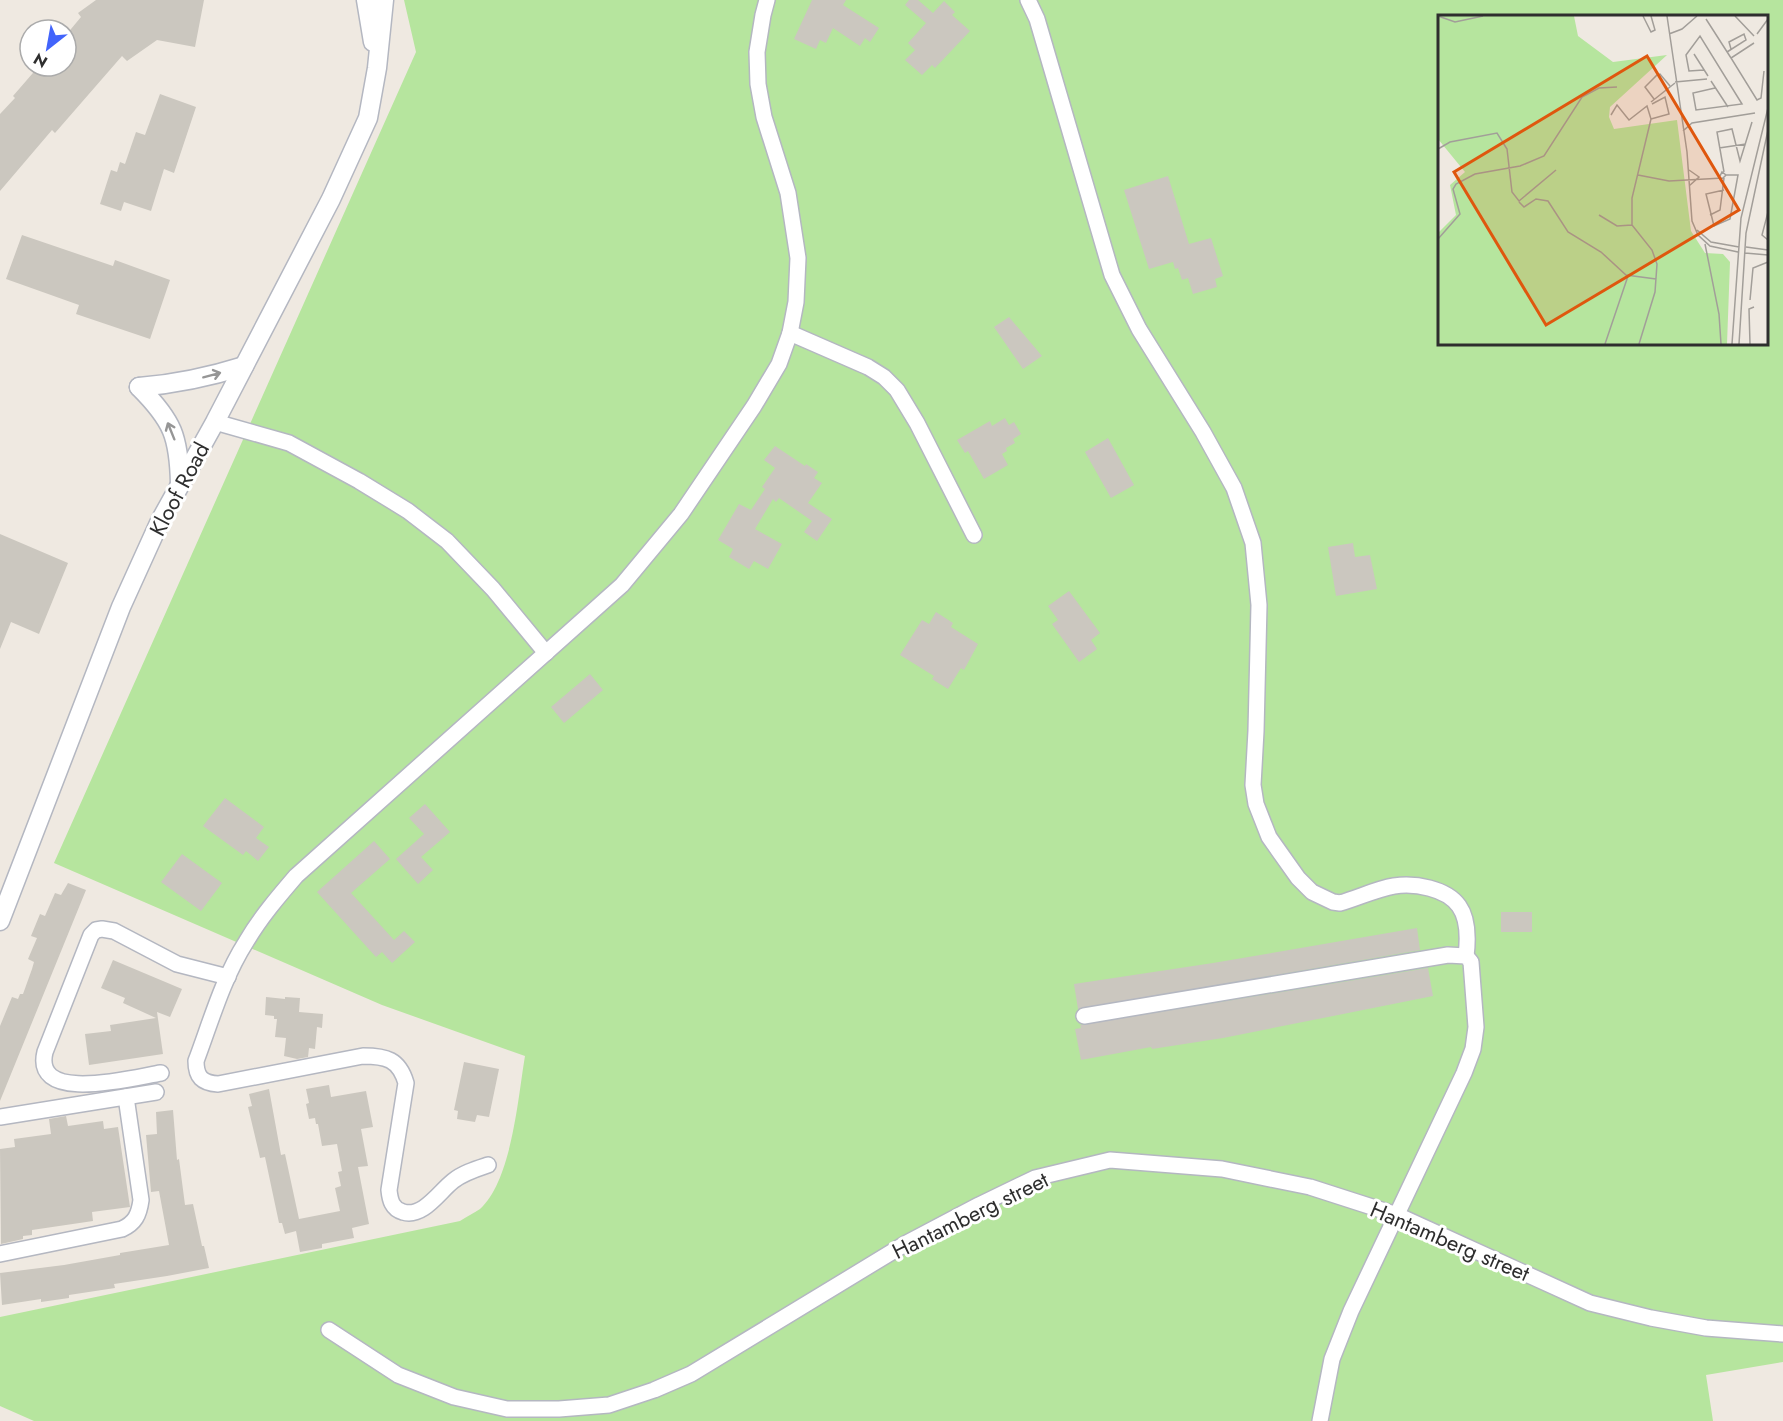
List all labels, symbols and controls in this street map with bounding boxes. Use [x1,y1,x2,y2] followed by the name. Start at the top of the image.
[1438,15,1768,345] inset map
[18,18,78,78] north arrow
[29,47,52,74] text: N
[203,369,222,381] one-way arrow
[165,423,176,441] one-way arrow
[141,437,217,541] street label: Kloof Road
[886,1163,1054,1267] street label: Hantamberg street
[1365,1193,1535,1289] street label: Hantamberg street

